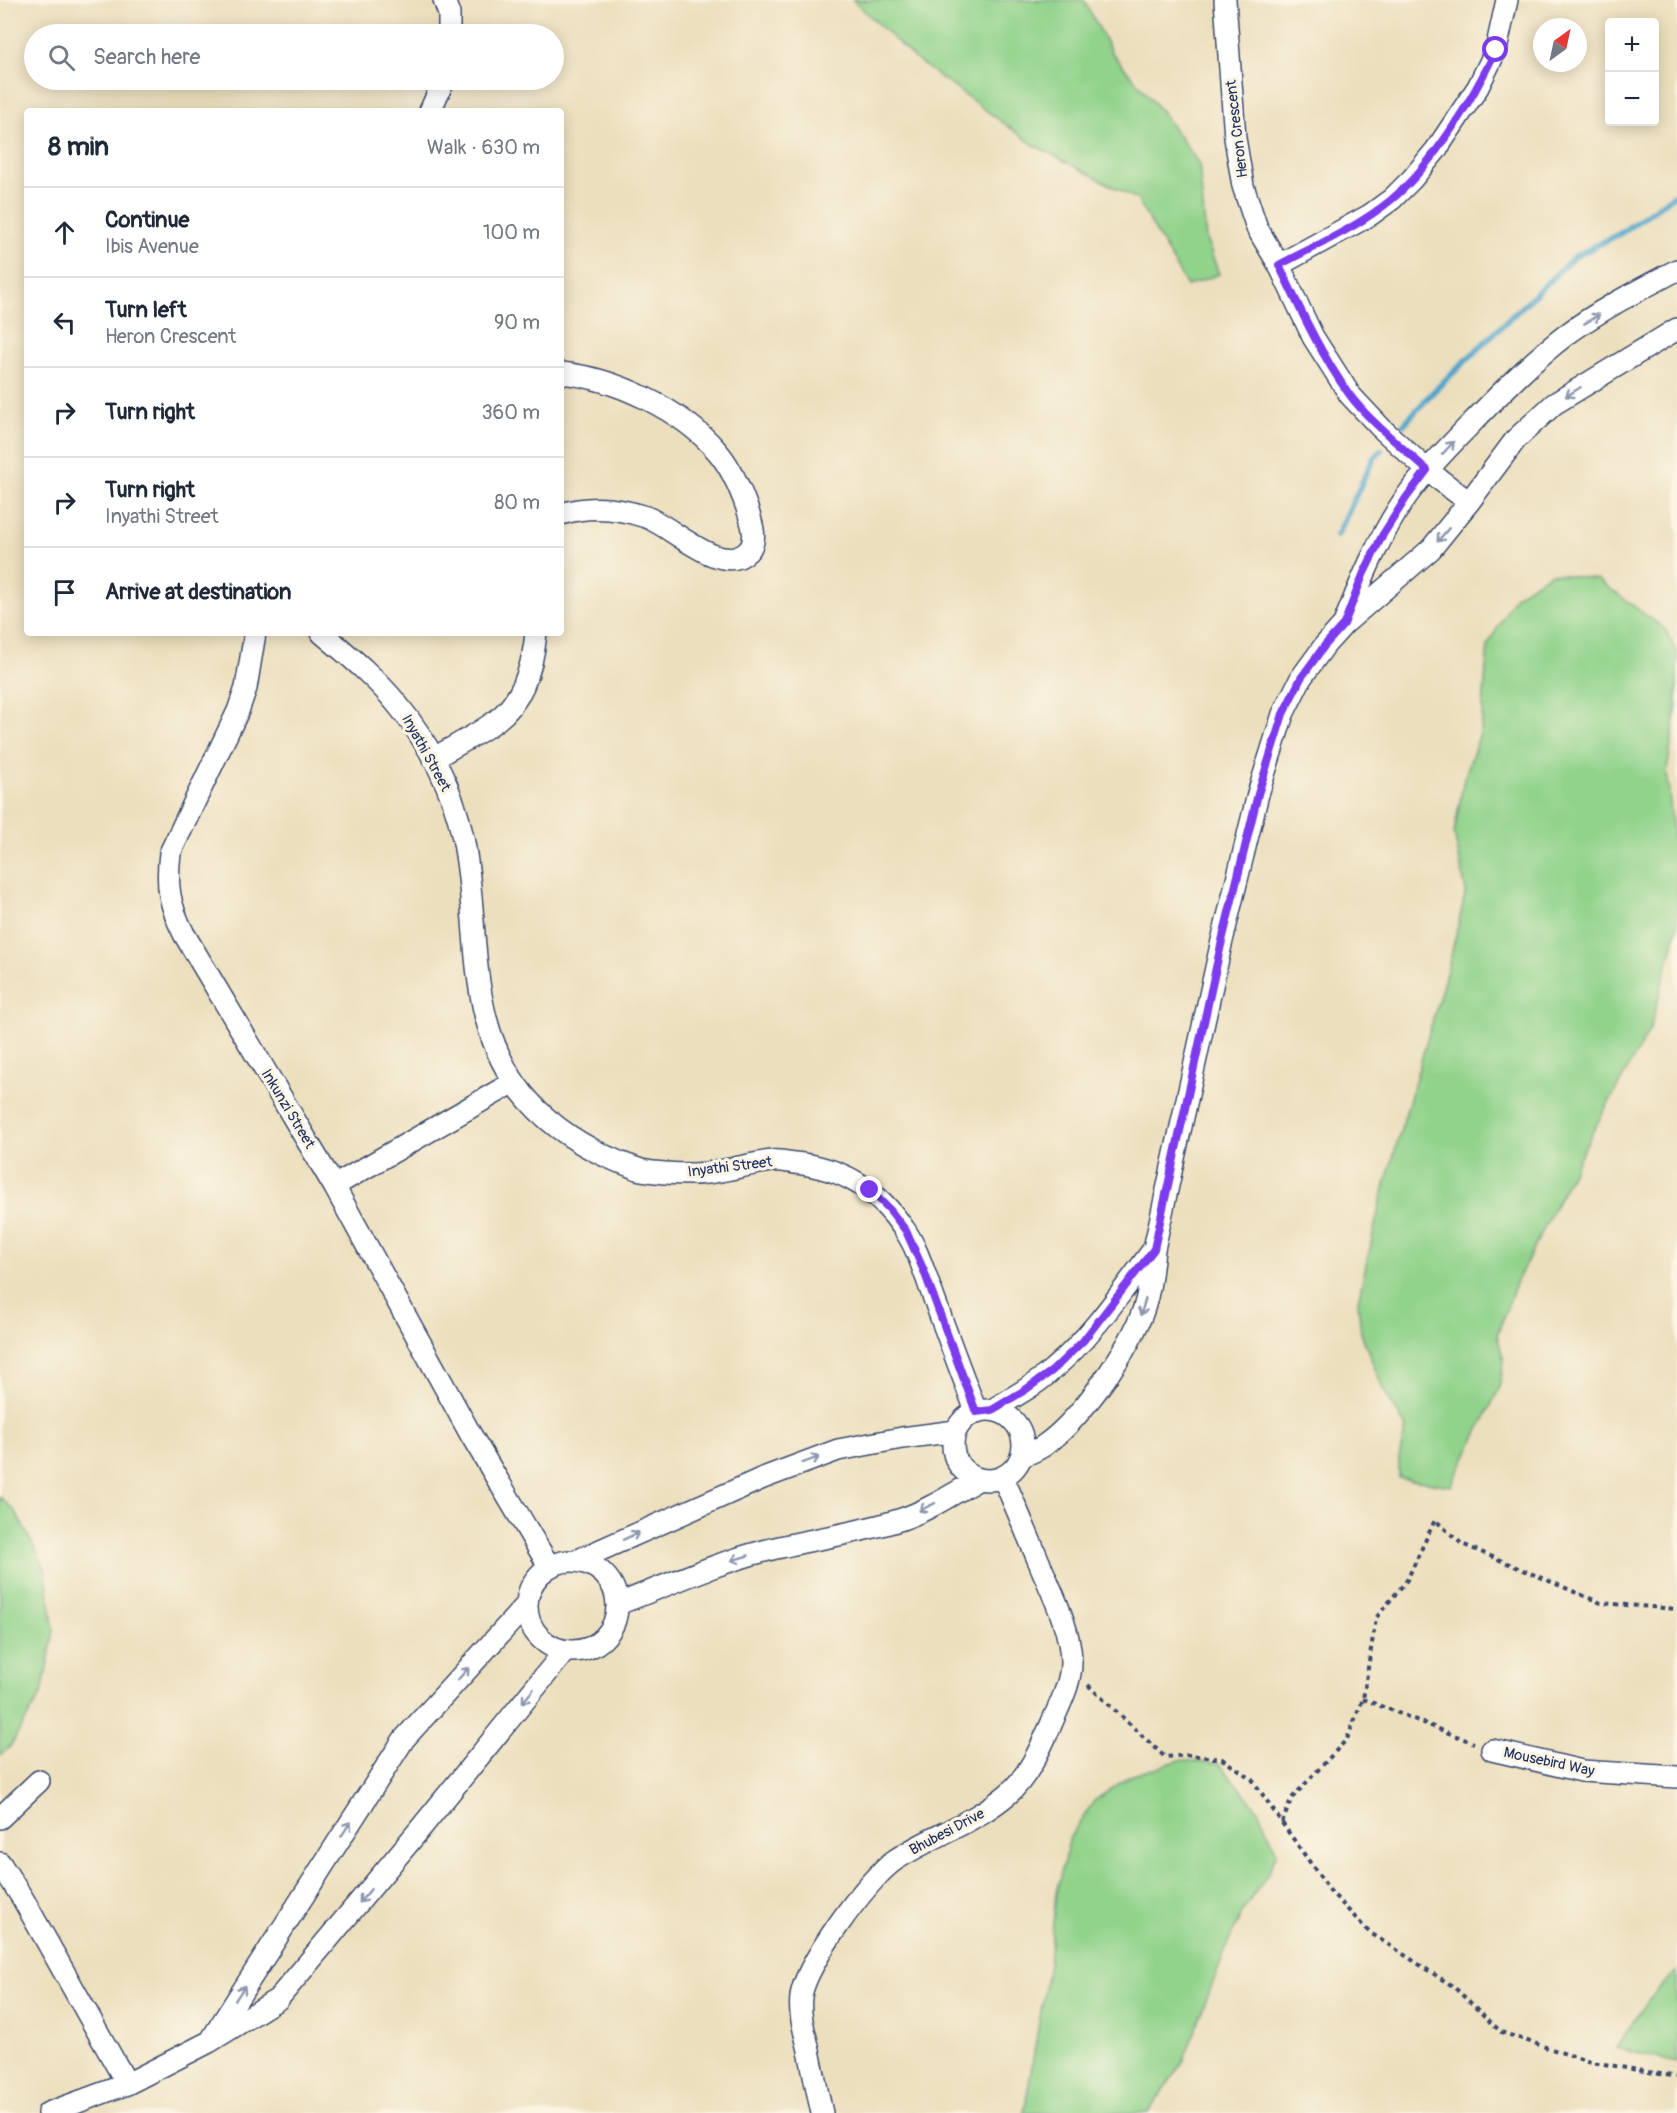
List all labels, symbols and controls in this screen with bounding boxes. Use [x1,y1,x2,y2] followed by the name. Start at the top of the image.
[1533,18,1587,72] north arrow
[1605,18,1659,126] map controls
[1605,18,1659,72] button: +
[24,24,564,90] search box
[1482,36,1508,62] route start
[45,41,78,74] icon: search
[93,43,200,71] text: Search here
[1605,72,1659,126] button: −
[1221,78,1252,179] street label: Heron Crescent
[48,131,109,163] text: 8 min
[427,135,540,160] text: Walk · 630 m
[105,206,189,234] text: Continue
[48,216,81,249] icon: ahead
[483,220,540,245] text: 100 m
[105,234,199,259] text: Ibis Avenue
[105,296,187,324] text: Turn left
[48,306,81,339] icon: left
[494,310,540,335] text: 90 m
[1583,312,1600,324] one-way arrow
[105,324,236,349] text: Heron Crescent
[1565,386,1582,398] one-way arrow
[48,396,81,429] icon: right
[105,398,195,426] text: Turn right
[481,400,540,425] text: 360 m
[1441,441,1455,456] one-way arrow
[105,476,195,504] text: Turn right
[48,486,81,519] icon: right
[494,490,540,515] text: 80 m
[105,504,219,529] text: Inyathi Street
[1436,527,1449,543] one-way arrow
[48,576,81,609] icon: arrive
[105,578,291,606] text: Arrive at destination
[397,711,455,796] street label: Inyathi Street
[257,1066,320,1153] street label: Inkunzi Street
[687,1152,774,1182] street label: Inyathi Street
[856,1176,882,1202] route end
[1137,1297,1148,1316] one-way arrow
[801,1454,819,1465] one-way arrow
[919,1501,937,1513] one-way arrow
[621,1530,639,1541] one-way arrow
[731,1553,750,1564] one-way arrow
[456,1667,470,1682] one-way arrow
[521,1688,535,1703] one-way arrow
[1502,1743,1597,1781] street label: Mousebird Way
[906,1804,988,1860] street label: Bhubesi Drive
[340,1821,352,1838] one-way arrow
[358,1888,371,1904] one-way arrow
[235,1985,247,2002] one-way arrow

